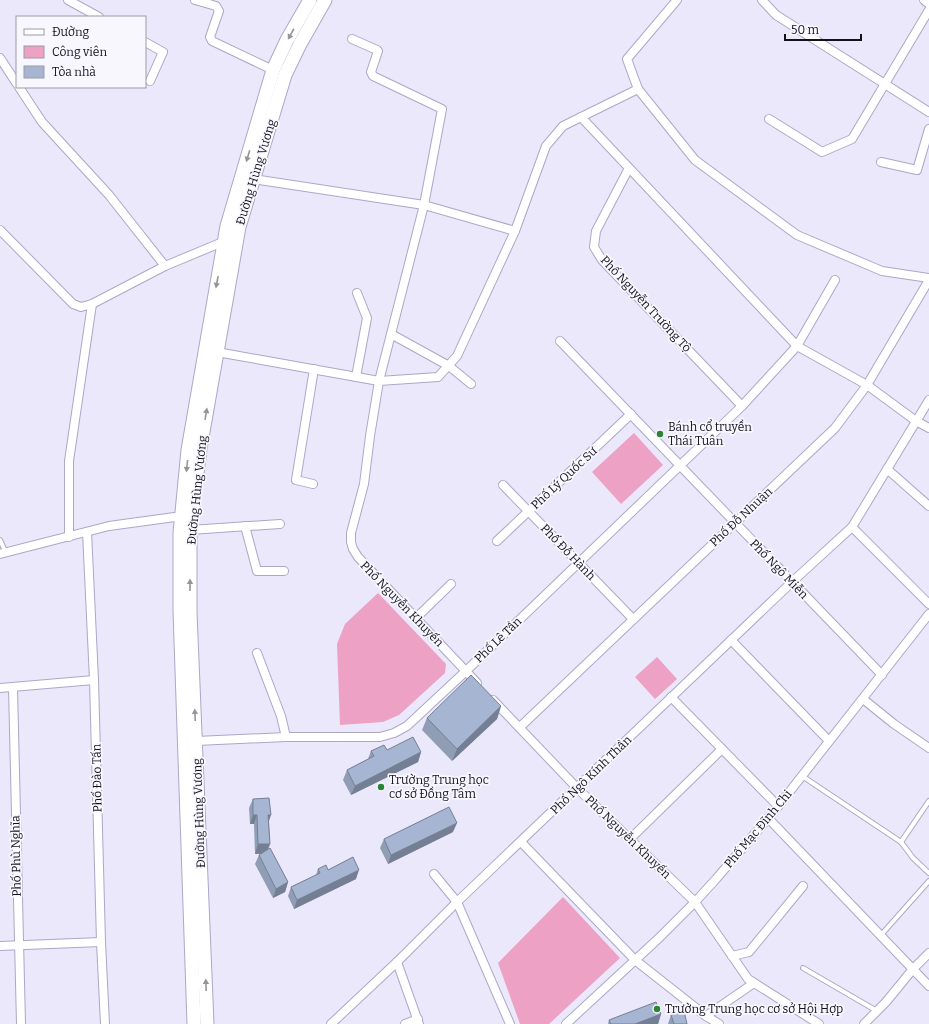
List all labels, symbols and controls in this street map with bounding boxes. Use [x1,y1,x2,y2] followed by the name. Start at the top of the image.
[16,16,146,88] legend
[785,16,861,42] scale bar
[791,23,820,37] text: 50 m
[52,25,90,39] text: Đường
[287,28,294,40] one-way arrow
[52,45,107,59] text: Công viên
[52,65,96,79] text: Tòa nhà
[233,117,279,227] street label: Đường Hùng Vương
[245,151,251,163] one-way arrow
[598,252,695,355] street label: Phố Nguyễn Trường Tộ
[214,276,220,289] one-way arrow
[203,408,209,421] one-way arrow
[668,419,752,448] place label: Bánh cổ truyền Thái Tuân
[655,429,665,439] marker: Bánh cổ truyền Thái Tuân
[184,434,210,545] street label: Đường Hùng Vương
[527,443,600,512] street label: Phố Lý Quốc Sư
[183,460,190,472] one-way arrow
[706,484,775,549] street label: Phố Đỗ Nhuận
[538,520,599,583] street label: Phố Đỗ Hành
[747,536,812,602] street label: Phố Ngô Miễn
[358,558,447,650] street label: Phố Nguyễn Khuyến
[187,578,193,591] one-way arrow
[471,613,525,666] street label: Phố Lê Tần
[192,708,198,721] one-way arrow
[547,732,635,817] street label: Phố Ngô Kính Thần
[88,743,105,812] street label: Phố Đào Tấn
[190,758,208,868] street label: Đường Hùng Vương
[389,773,489,801] place label: Trường Trung học cơ sở Đồng Tâm
[376,782,386,792] marker: Trường Trung học cơ sở Đồng Tâm
[721,786,795,871] street label: Phố Mạc Đĩnh Chi
[582,792,675,882] street label: Phố Nguyễn Khuyến
[7,815,24,897] street label: Phố Phù Nghĩa
[202,979,209,991] one-way arrow
[665,1002,843,1016] place label: Trường Trung học cơ sở Hội Hợp
[652,1004,662,1014] marker: Trường Trung học cơ sở Hội Hợp

